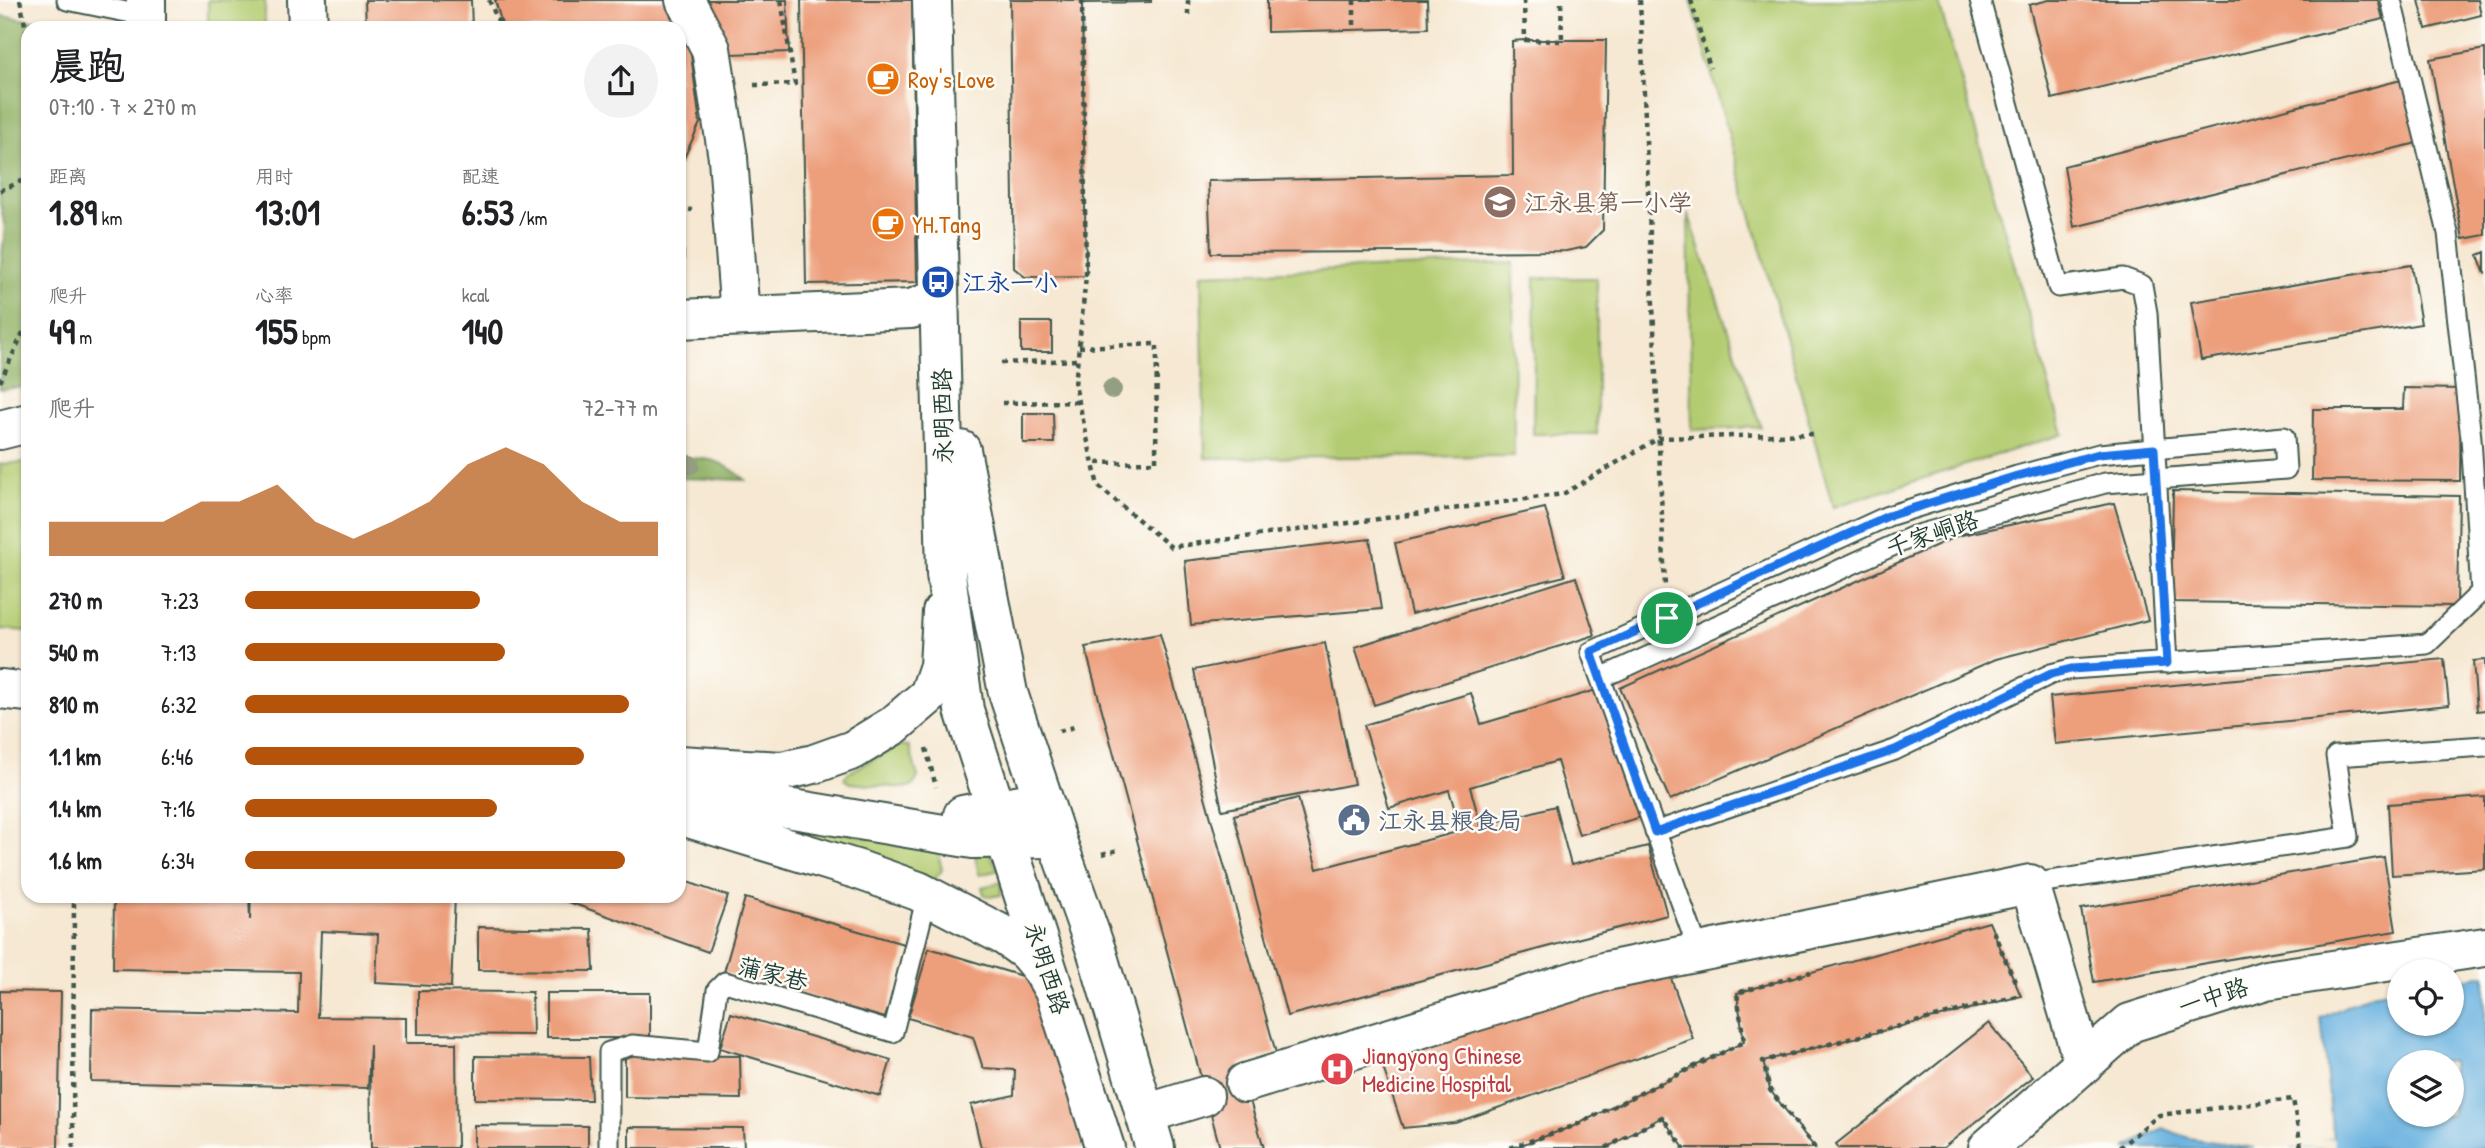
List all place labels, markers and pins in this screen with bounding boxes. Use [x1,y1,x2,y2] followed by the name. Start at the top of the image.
[864,60,902,98] cafe icon: Roy's Love
[908,63,996,95] place label: Roy's Love
[1481,183,1519,221] school or university icon: 江永县第一小学
[1524,186,1692,218] place label: 江永县第一小学
[869,205,907,243] cafe icon: YH.Tang
[912,208,981,240] place label: YH.Tang
[919,263,957,301] bus stop icon: 江永一小
[962,266,1058,298] place label: 江永一小
[1637,588,1697,648] pin
[1335,801,1373,839] public building icon: 江永县粮食局
[1378,804,1522,836] place label: 江永县粮食局
[1362,1039,1522,1099] place label: Jiangyong Chinese Medicine Hospital
[1318,1050,1356,1088] hospital icon: Jiangyong Chinese Medicine Hospital

